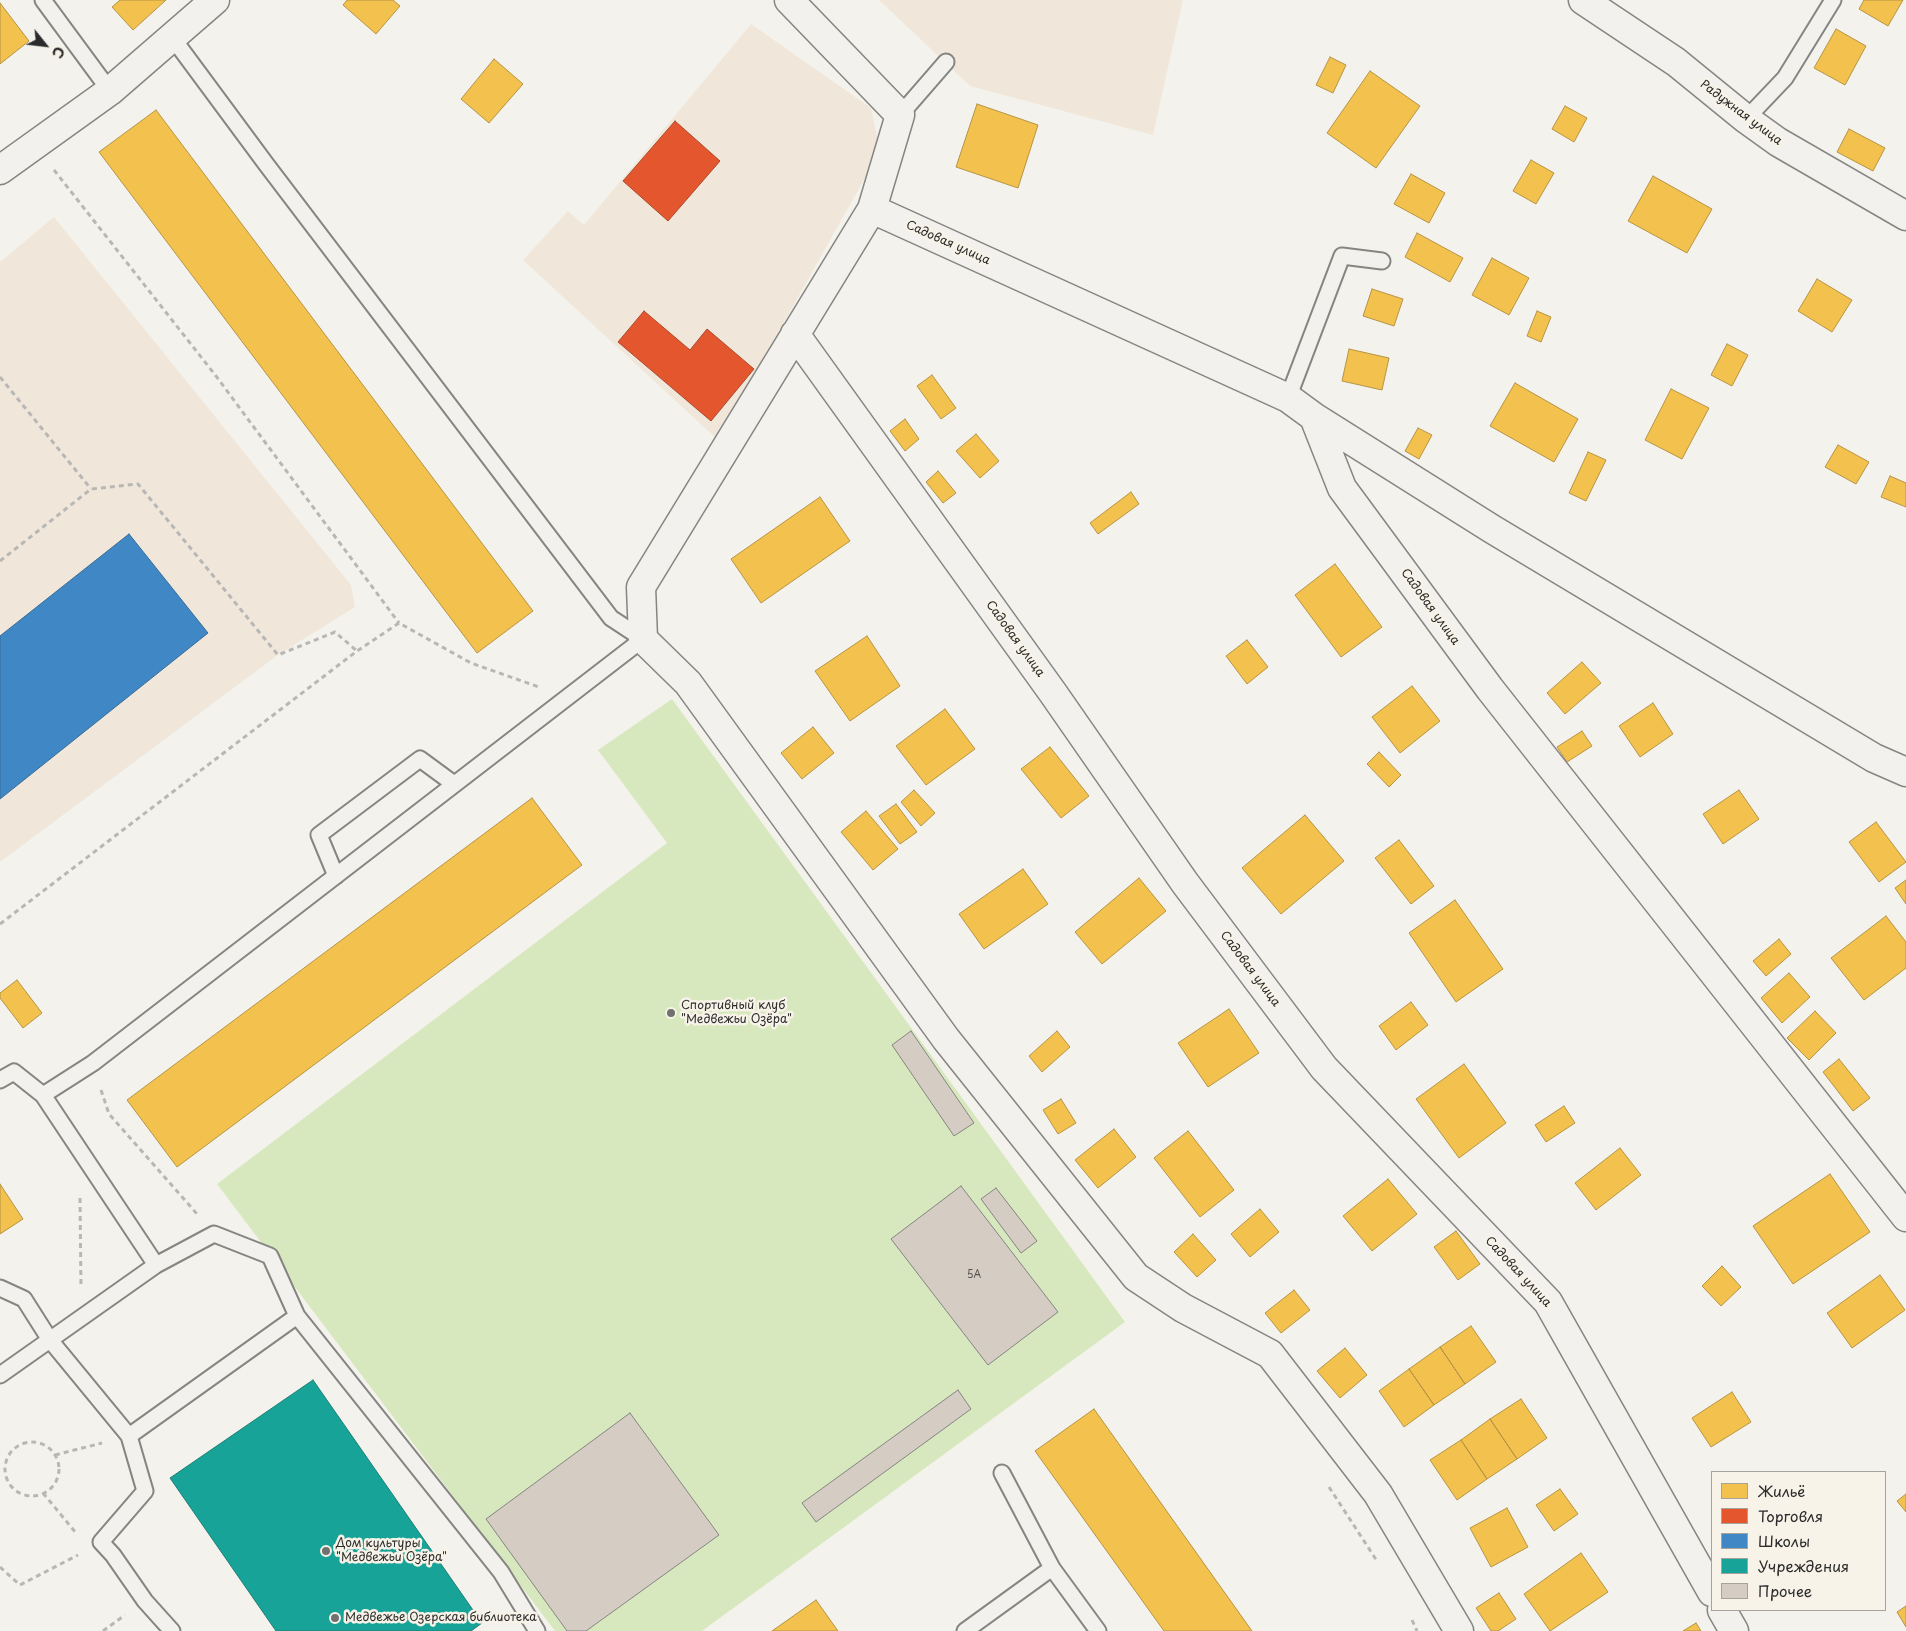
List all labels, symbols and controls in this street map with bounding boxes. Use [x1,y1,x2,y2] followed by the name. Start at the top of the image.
[20,20,70,70] north arrow
[47,43,70,62] text: С
[1697,77,1785,149] street label: Радужная улица
[904,218,992,268] street label: Садовая улица
[1398,566,1462,648] street label: Садовая улица
[983,598,1047,680] street label: Садовая улица
[1217,928,1283,1010] street label: Садовая улица
[681,999,792,1027] place label: Спортивный клуб "Медвежьи Озёра"
[665,1007,677,1019] marker: Спортивный клуб "Медвежьи Озёра"
[1482,1234,1554,1310] street label: Садовая улица
[967,1269,981,1281] house number: 5А
[1711,1471,1886,1611] legend
[1758,1479,1805,1502] text: Жильё
[1758,1504,1823,1527] text: Торговля
[1758,1529,1810,1552] text: Школы
[336,1537,447,1565] place label: Дом культуры "Медвежьи Озёра"
[320,1545,332,1557] marker: Дом культуры "Медвежьи Озёра"
[1758,1554,1849,1577] text: Учреждения
[1758,1579,1812,1602] text: Прочее
[345,1611,537,1625] place label: Медвежье Озерская библиотека
[329,1612,341,1624] marker: Медвежье Озерская библиотека

